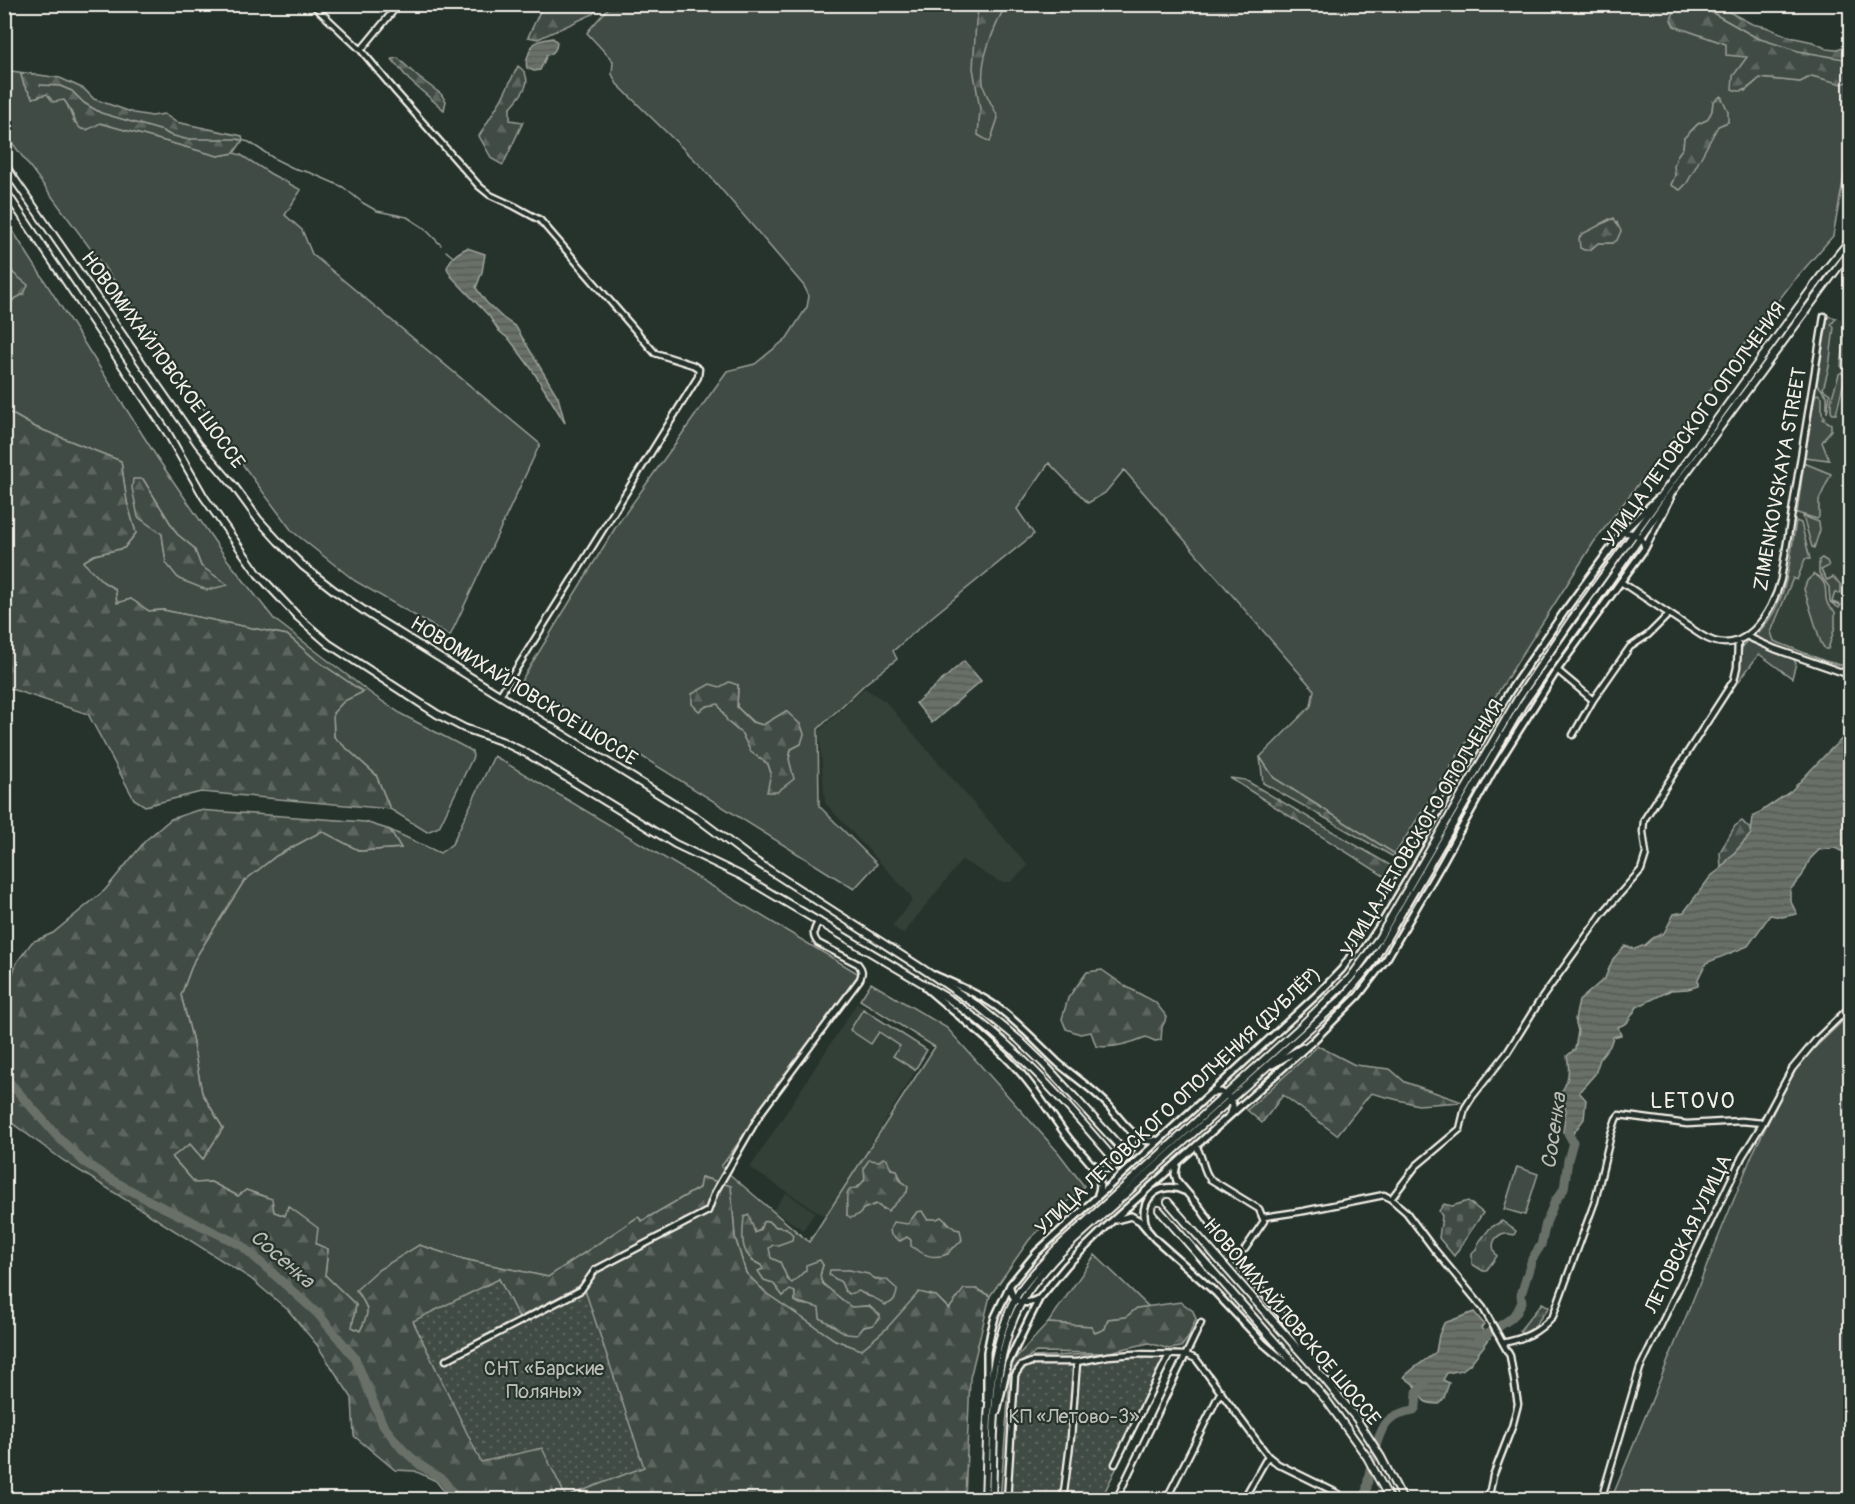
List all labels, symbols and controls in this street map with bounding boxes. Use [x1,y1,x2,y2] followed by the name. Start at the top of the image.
[76,246,250,474] street label: НОВОМИХАЙЛОВСКОЕ ШОССЕ
[1597,297,1791,551] street label: УЛИЦА ЛЕТОВСКОГО ОПОЛЧЕНИЯ
[1748,365,1812,593] street label: ZIMENKOVSKAYA STREET
[406,611,642,771] street label: НОВОМИХАЙЛОВСКОЕ ШОССЕ
[1335,695,1509,961] street label: УЛИЦА ЛЕТОВСКОГО ОПОЛЧЕНИЯ
[1030,961,1326,1241] street label: УЛИЦА ЛЕТОВСКОГО ОПОЛЧЕНИЯ (ДУБЛЁР)
[1650,1087,1736,1115] district label: LETOVO
[1535,1090,1573,1171] water label: Сосенка
[1638,1151,1737,1318] street label: ЛЕТОВСКАЯ УЛИЦА
[1198,1213,1386,1431] street label: НОВОМИХАЙЛОВСКОЕ ШОССЕ
[244,1224,321,1295] water label: Сосенка
[484,1356,604,1404] park label: СНТ «Барские Поляны»
[1009,1404,1139,1429] park label: КП «Летово-3»

